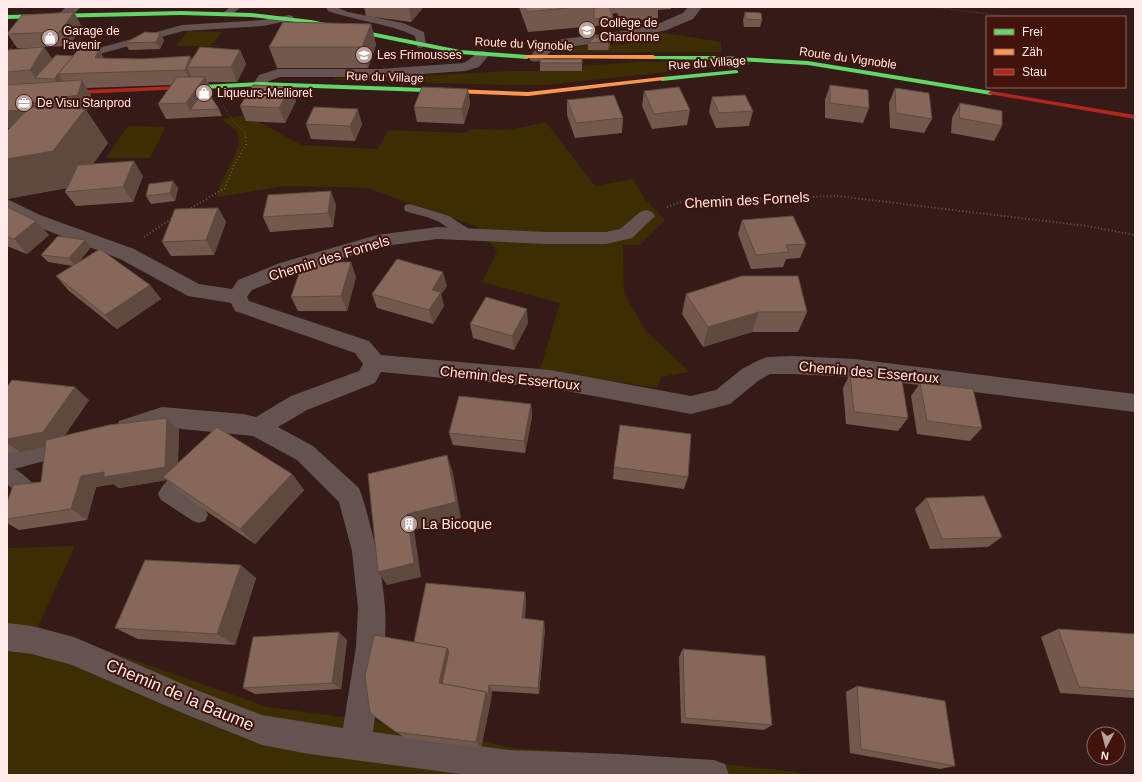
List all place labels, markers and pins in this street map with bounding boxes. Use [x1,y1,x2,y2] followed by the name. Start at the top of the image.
[600,16,660,44] place label: Collège de Chardonne
[577,20,597,40] school or university icon: Collège de Chardonne
[63,24,120,52] place label: Garage de l'avenir
[40,28,60,48] shop icon: Garage de l'avenir
[354,45,374,65] school or university icon: Les Frimousses
[377,48,462,62] place label: Les Frimousses
[194,83,214,103] shop icon: Liqueurs-Mellioret
[217,86,313,100] place label: Liqueurs-Mellioret
[14,93,34,113] office icon: De Visu Stanprod
[37,96,131,110] place label: De Visu Stanprod
[399,514,419,534] building icon: La Bicoque
[422,516,492,532] place label: La Bicoque

